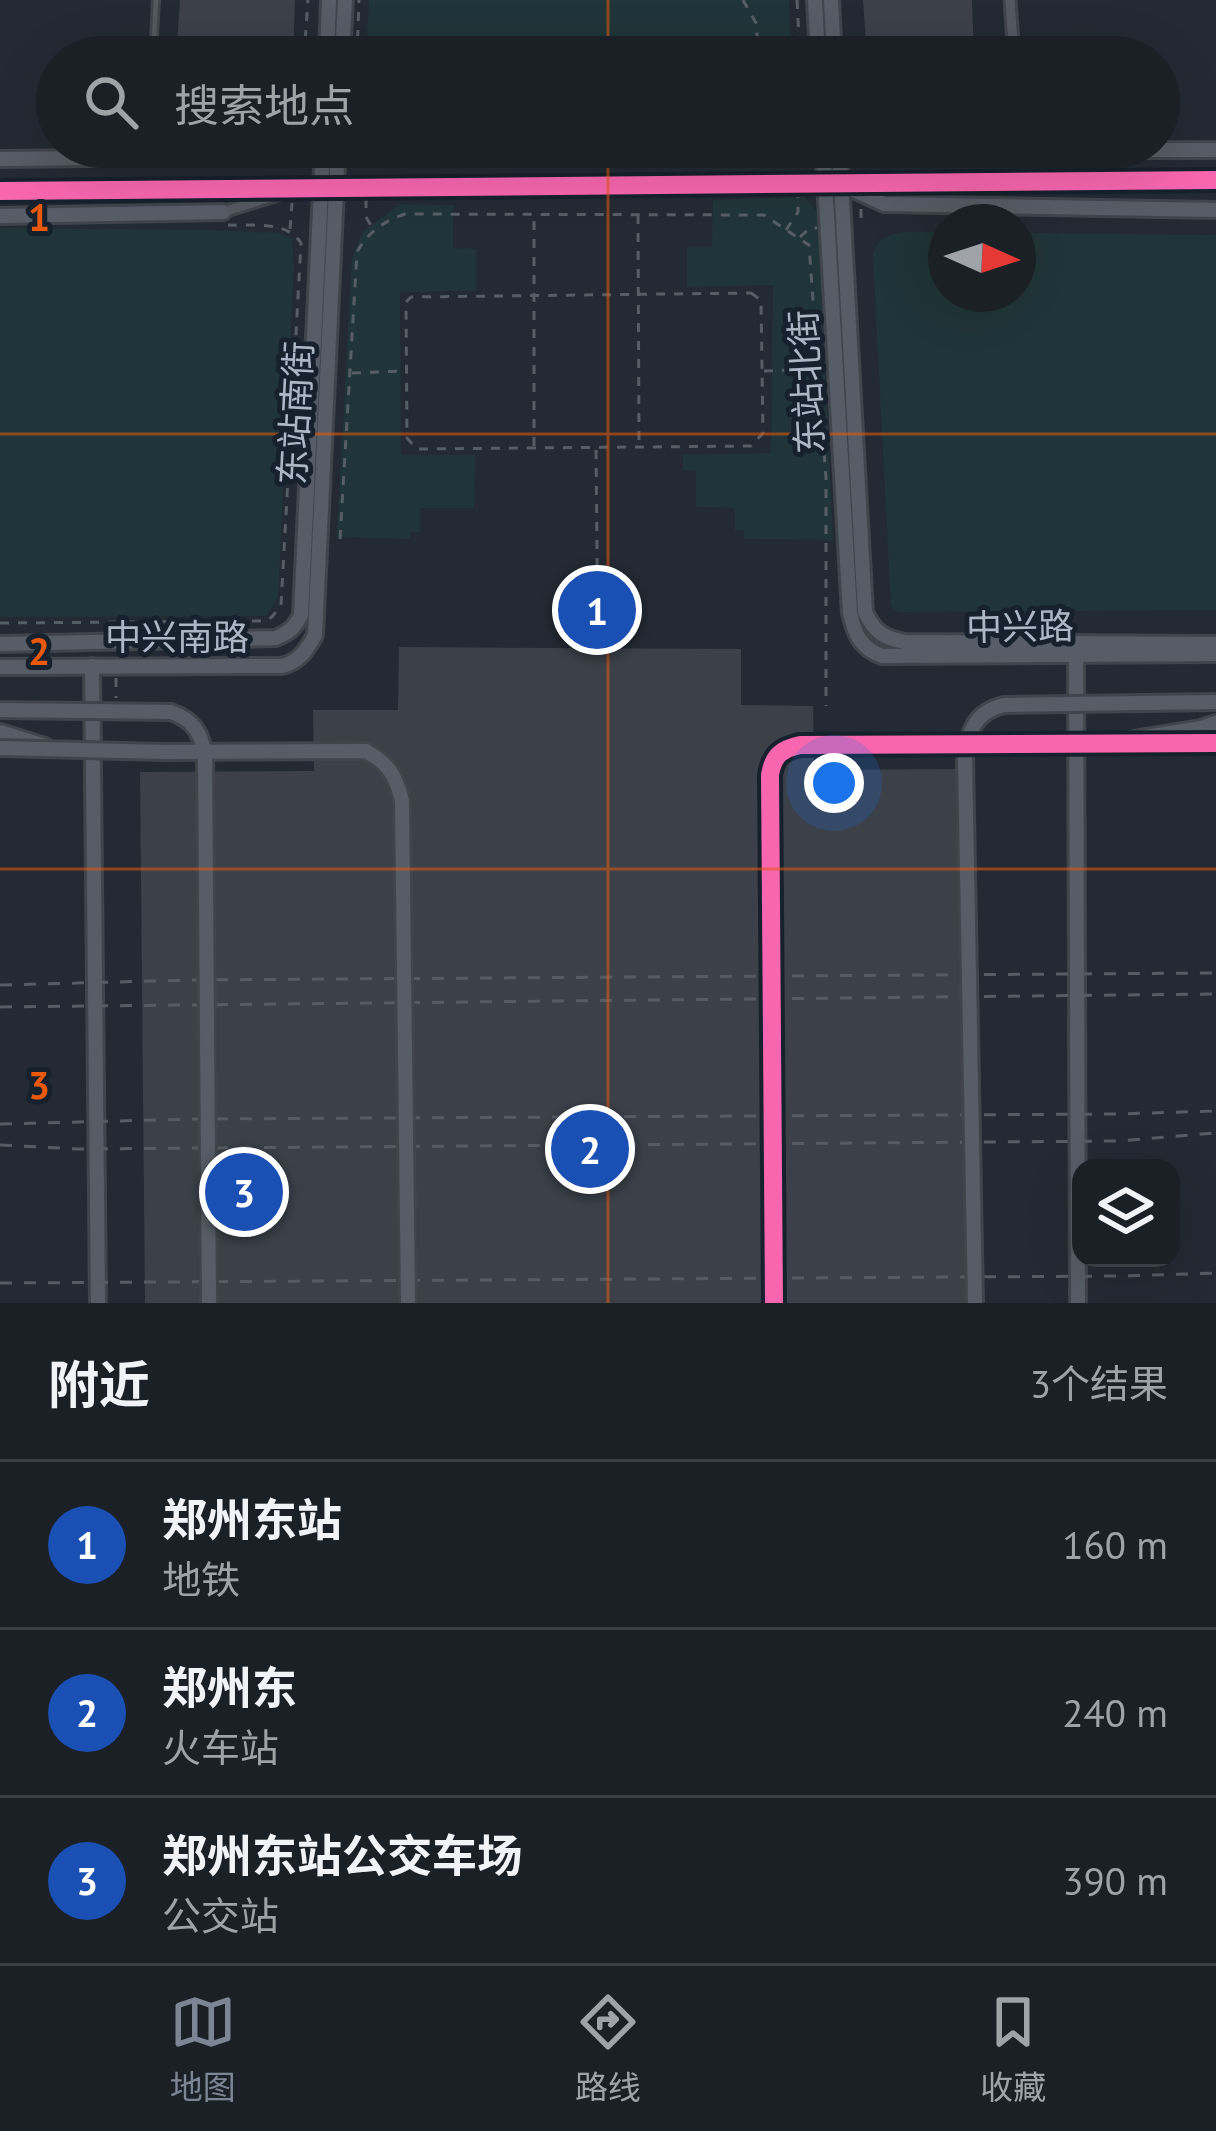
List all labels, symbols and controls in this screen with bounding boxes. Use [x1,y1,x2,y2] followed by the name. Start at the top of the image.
[36,36,1180,168] search box
[78,69,144,135] icon: search
[174,76,354,134] text: 搜索地点
[28,191,50,242] text: 1
[928,204,1036,312] north arrow
[779,309,833,455] street label: 东站北街
[268,340,322,486] street label: 东站南街
[558,565,636,655] pin: 1
[966,602,1074,650] street label: 中兴路
[105,613,249,660] street label: 中兴南路
[28,625,50,676] text: 2
[804,753,864,813] your location
[28,1059,50,1110] text: 3
[551,1104,629,1194] pin: 2
[205,1147,283,1237] pin: 3
[1072,1159,1180,1267] map controls
[1072,1159,1180,1267] button: layers
[48,1351,150,1417] text: 附近
[1030,1358,1168,1409] text: 3个结果
[162,1490,342,1548] text: 郑州东站
[76,1519,98,1570] text: 1
[1062,1519,1168,1570] text: 160 m
[162,1554,240,1605] text: 地铁
[162,1658,297,1716] text: 郑州东
[76,1687,98,1738] text: 2
[1062,1687,1168,1738] text: 240 m
[162,1722,279,1773] text: 火车站
[162,1826,522,1884] text: 郑州东站公交车场
[76,1855,98,1906] text: 3
[1062,1855,1168,1906] text: 390 m
[162,1890,279,1941] text: 公交站
[170,1989,236,2109] tab: 地图
[575,1989,641,2109] tab: 路线
[980,1989,1046,2109] tab: 收藏

